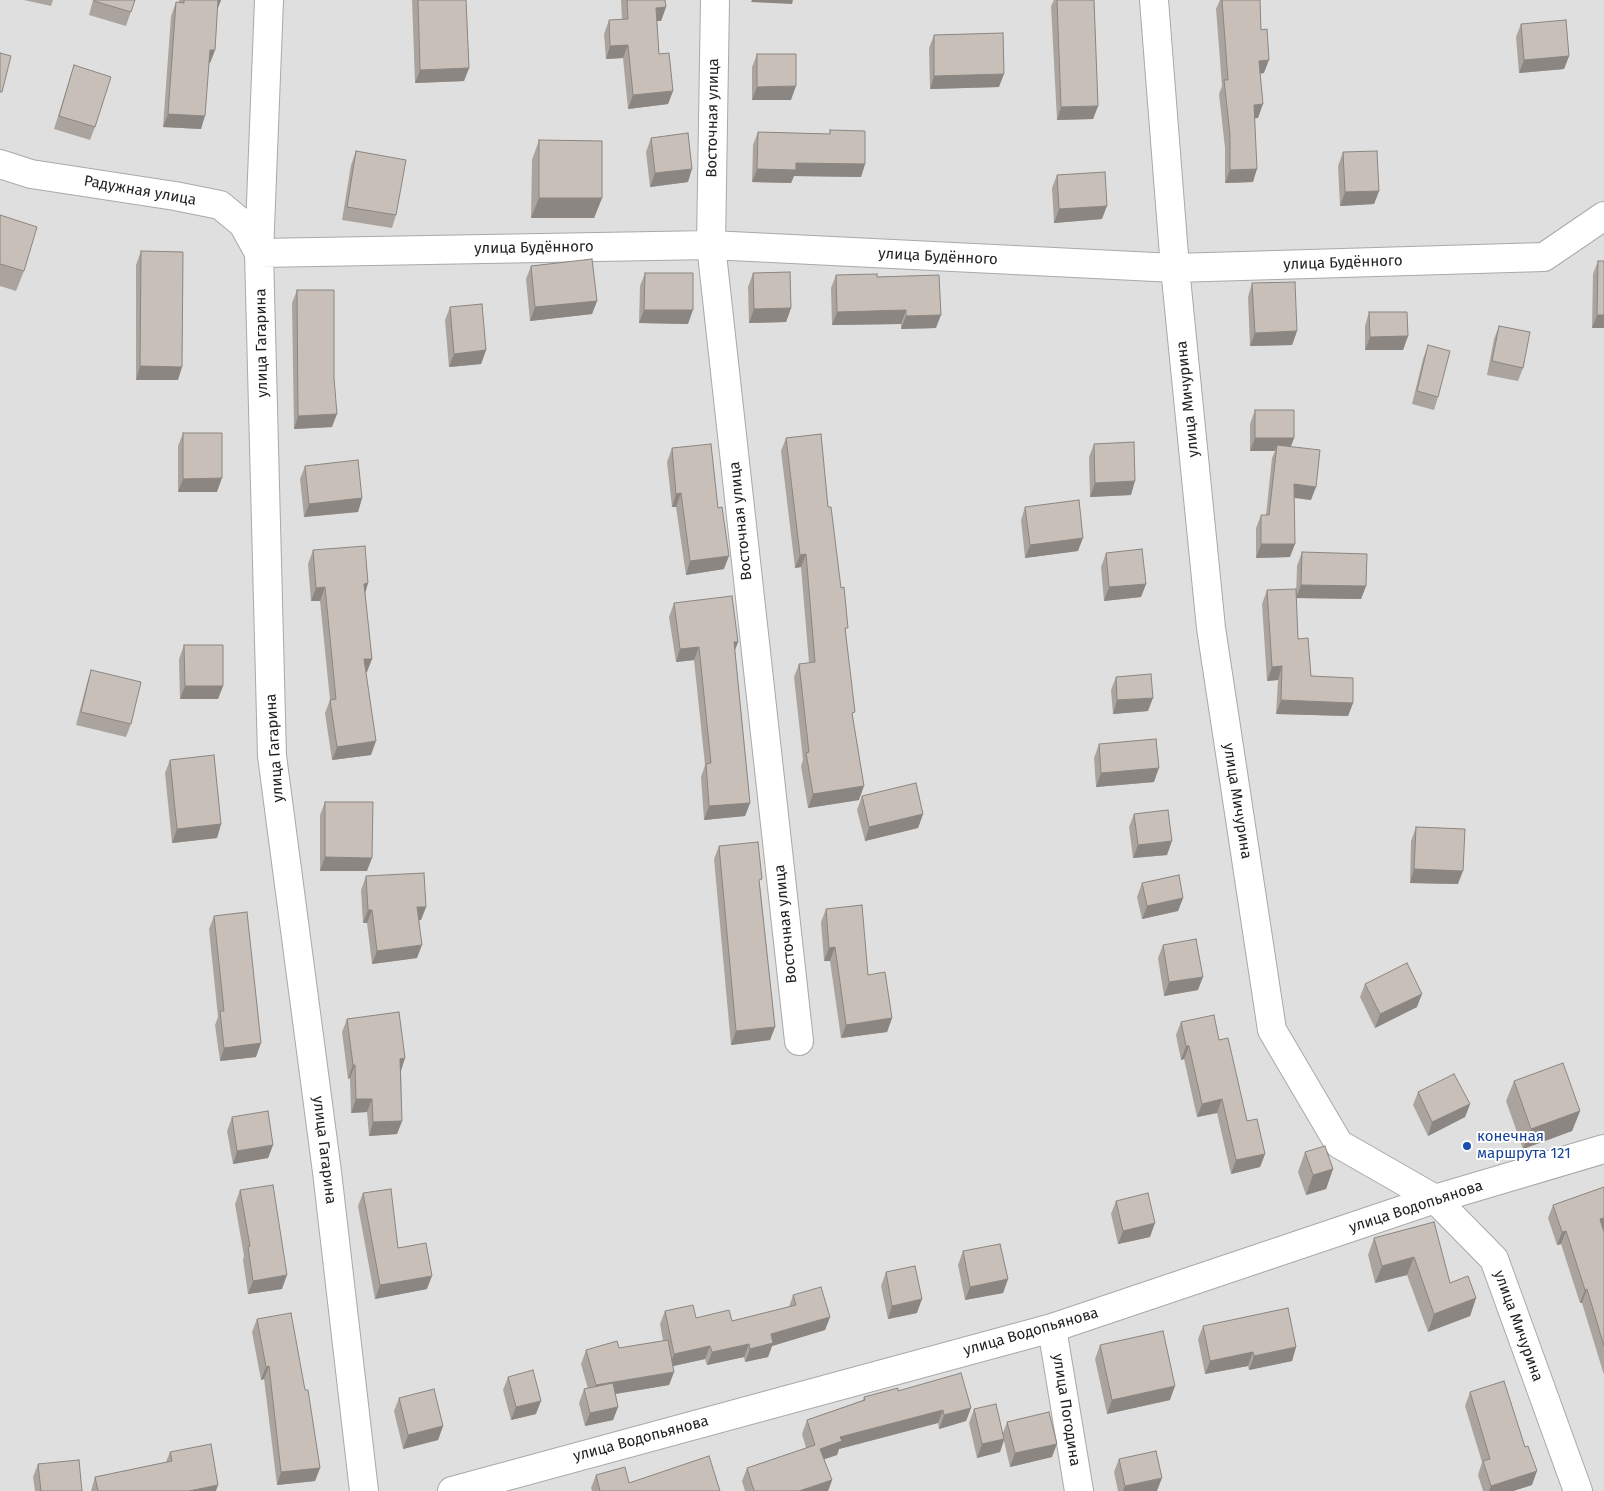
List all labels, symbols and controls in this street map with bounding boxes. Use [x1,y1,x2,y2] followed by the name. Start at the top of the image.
[703,58,723,178] street label: Восточная улица
[82,172,198,210] street label: Радужная улица
[474,238,594,258] street label: улица Будённого
[878,245,998,269] street label: улица Будённого
[1283,252,1403,274] street label: улица Будённого
[252,288,272,398] street label: улица Гагарина
[1173,340,1203,458] street label: улица Мичурина
[726,461,756,581] street label: Восточная улица
[262,693,288,803] street label: улица Гагарина
[1219,742,1255,860] street label: улица Мичурина
[771,864,801,984] street label: Восточная улица
[308,1095,340,1205] street label: улица Гагарина
[1477,1128,1571,1163] place label: конечная маршрута 121
[1461,1140,1473,1152] marker: конечная маршрута 121
[1347,1177,1485,1237] street label: улица Водопьянова
[1490,1268,1546,1384] street label: улица Мичурина
[961,1304,1101,1360] street label: улица Водопьянова
[1048,1352,1084,1468] street label: улица Погодина
[571,1412,711,1466] street label: улица Водопьянова

